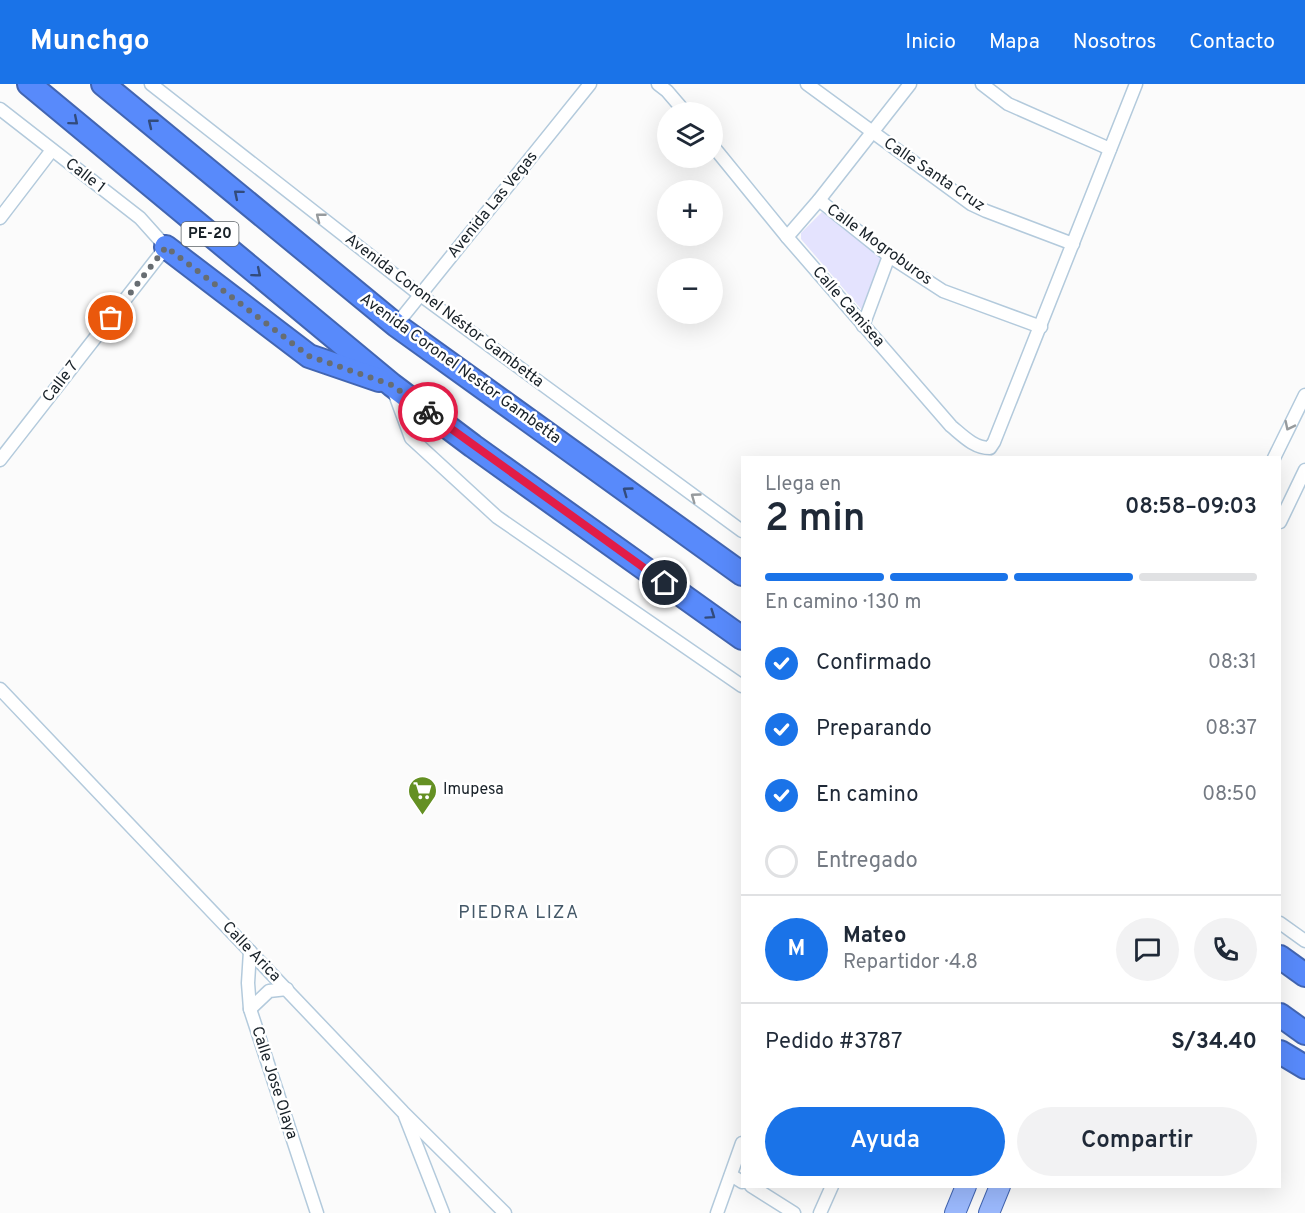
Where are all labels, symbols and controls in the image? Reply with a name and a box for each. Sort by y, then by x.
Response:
text: Munchgo [30,24,150,60]
text: Inicio [905,29,956,56]
text: Mapa [989,29,1040,56]
text: Nosotros [1073,29,1156,56]
text: Contacto [1189,29,1275,56]
map controls [657,102,723,324]
button: layers [657,102,723,168]
one-way arrow [68,114,79,125]
one-way arrow [147,120,158,131]
street label: Calle Santa Cruz [879,134,989,216]
street label: Avenida Las Vegas [444,147,542,263]
street label: Calle 1 [61,154,109,198]
button: + [657,180,723,246]
one-way arrow [234,191,245,202]
street label: Calle Mogroburos [822,200,936,290]
one-way arrow [316,213,327,224]
road number: PE-20 [182,222,238,246]
street label: Avenida Coronel Néstor Gambetta [341,230,547,392]
button: − [657,258,723,324]
street label: Calle Camisea [808,263,888,351]
one-way arrow [250,265,261,276]
street label: Avenida Coronel Nestor Gambetta [355,289,565,449]
pin [85,292,136,343]
icon: bag [94,301,127,334]
street label: Calle 7 [39,357,83,407]
courier [398,382,458,442]
icon: bike [412,396,445,429]
one-way arrow [1285,420,1297,431]
text: Llega en [765,472,841,498]
one-way arrow [622,487,633,498]
one-way arrow [691,493,702,504]
text: 08:58–09:03 [1125,494,1257,521]
text: 2 min [765,496,866,545]
pin [639,557,690,608]
icon: home [648,566,681,599]
text: En camino · 130 m [765,590,921,616]
one-way arrow [705,608,716,619]
icon: check [765,647,798,680]
text: Confirmado [816,650,932,677]
text: 08:31 [1208,650,1257,676]
icon: check [765,713,798,746]
text: Preparando [816,716,932,743]
text: 08:37 [1205,716,1257,742]
supermarket icon: Imupesa [406,774,438,816]
icon: check [765,779,798,812]
place label: Imupesa [443,780,504,800]
text: En camino [816,782,918,809]
text: 08:50 [1202,782,1257,808]
text: Entregado [816,848,918,875]
district label: PIEDRA LIZA [458,902,580,925]
street label: Calle Arica [217,918,285,986]
button: chat [1116,918,1179,981]
button: phone [1194,918,1257,981]
text: Mateo [843,923,906,950]
text: M [788,936,805,963]
text: Repartidor · 4.8 [843,950,978,976]
street label: Calle Jose Olaya [246,1024,302,1142]
text: Pedido #3787 [765,1029,903,1056]
text: S/34.40 [1171,1029,1257,1056]
button: Ayuda [765,1107,1005,1176]
button: Compartir [1017,1107,1257,1176]

